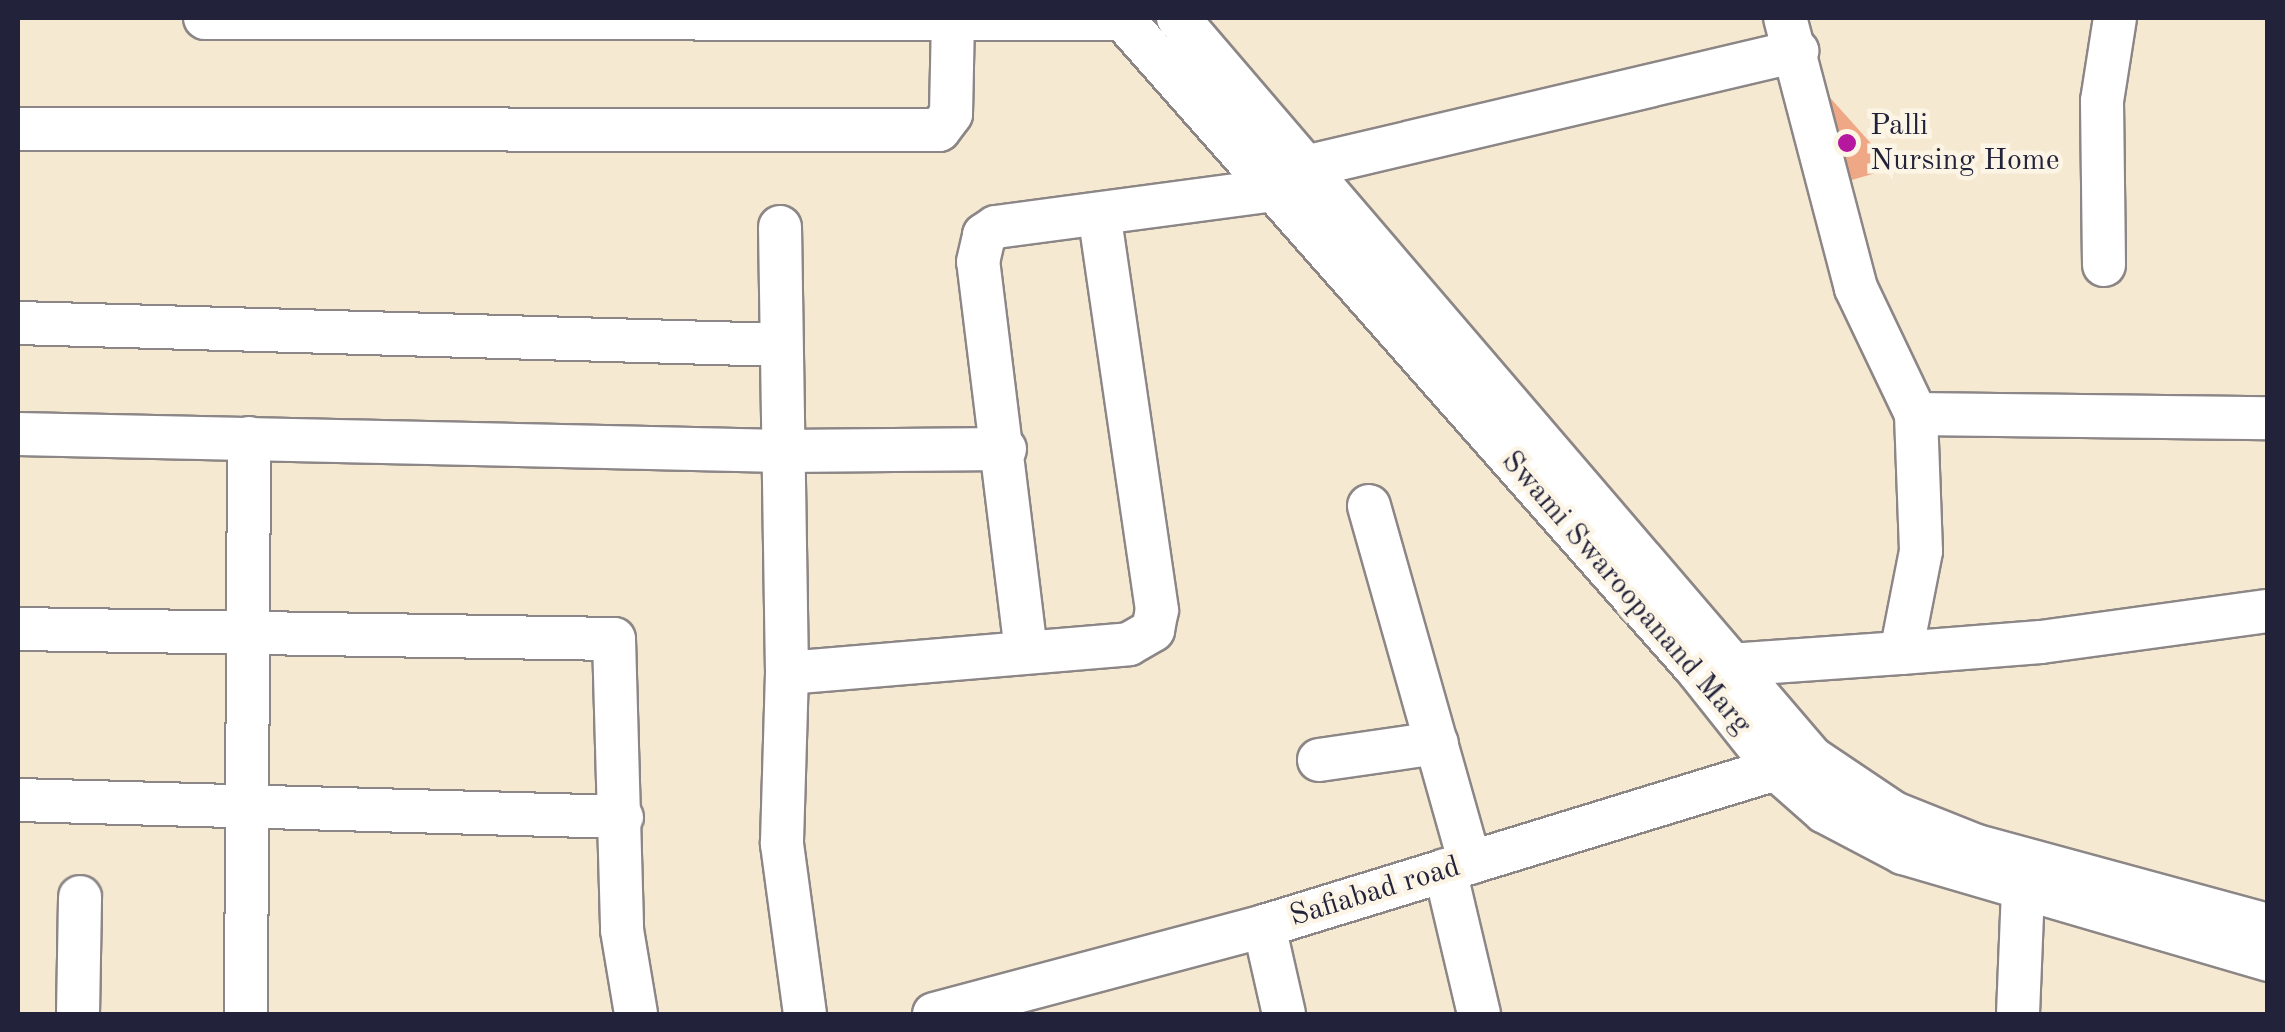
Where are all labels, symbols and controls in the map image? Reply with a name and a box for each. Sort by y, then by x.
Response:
place label: Palli Nursing Home [1870,108,2059,178]
marker: Palli Nursing Home [1834,130,1860,156]
street label: Swami Swaroopanand Marg [1493,444,1759,742]
street label: Safiabad road [1286,849,1464,935]

